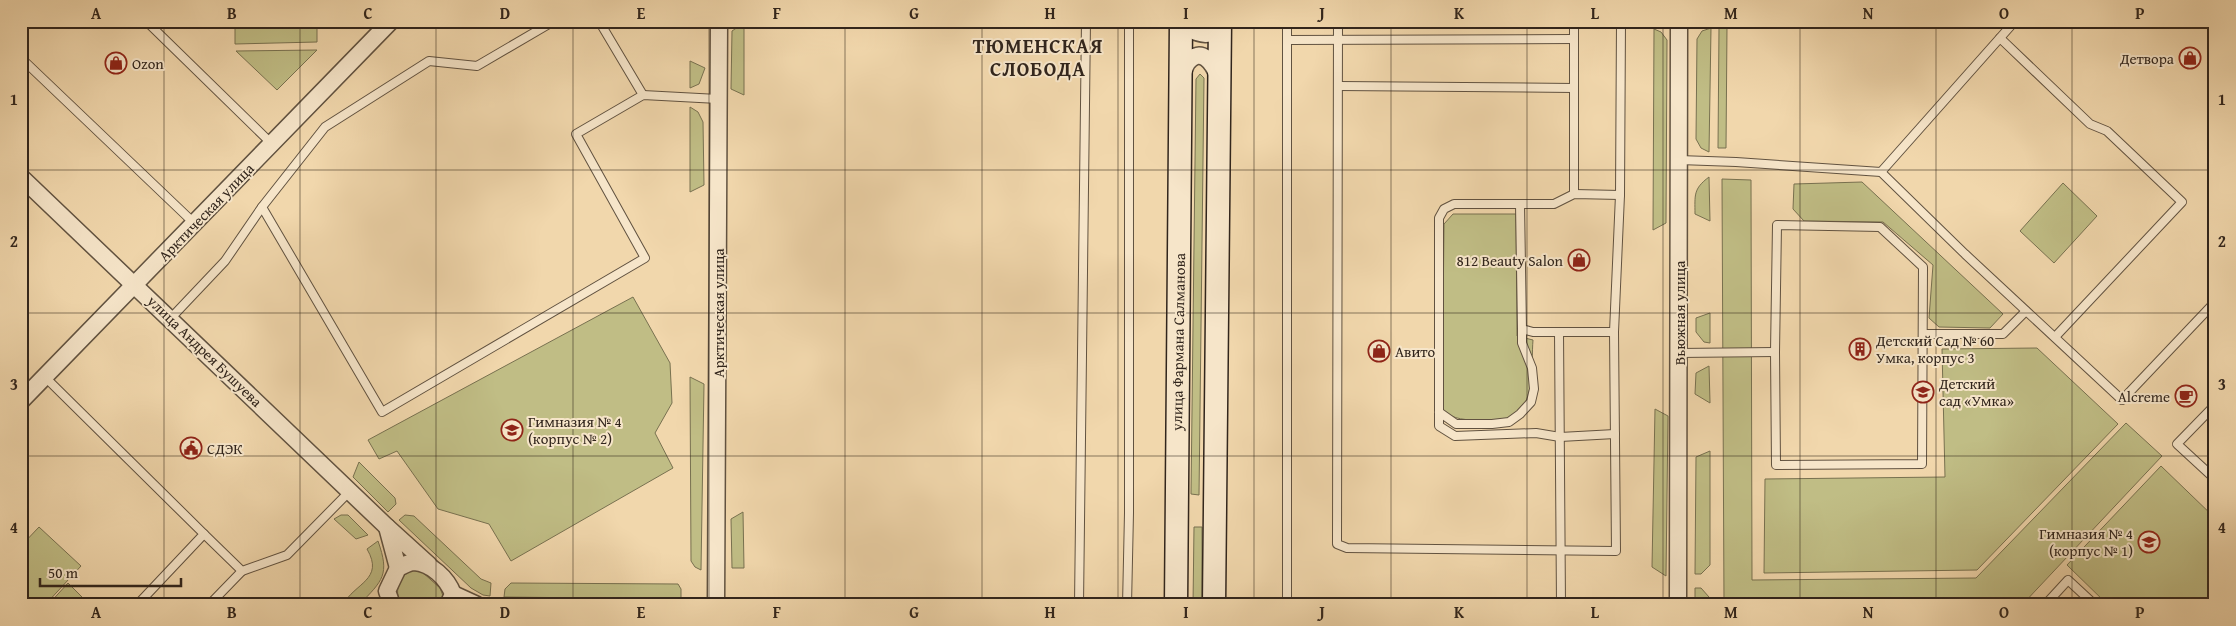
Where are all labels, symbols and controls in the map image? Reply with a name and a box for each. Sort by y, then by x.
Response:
text: A [91,1,102,25]
text: B [227,1,237,25]
text: C [363,1,373,25]
text: D [500,1,510,25]
text: E [637,1,646,25]
text: F [773,1,781,25]
text: G [909,1,919,25]
text: H [1044,1,1056,25]
text: I [1183,1,1189,25]
text: J [1316,1,1325,25]
text: K [1454,1,1465,25]
text: L [1591,1,1600,25]
text: M [1724,1,1738,25]
text: N [1863,1,1874,25]
text: O [1999,1,2009,25]
text: P [2135,1,2145,25]
district label: ТЮМЕНСКАЯ СЛОБОДА [973,31,1103,83]
shop icon: Детвора [2178,46,2202,70]
place label: Детвора [2119,48,2175,69]
shop icon: Ozon [104,51,128,75]
place label: Ozon [132,53,164,74]
text: 1 [10,87,18,111]
text: 1 [2218,87,2226,111]
street label: Арктическая улица [154,158,259,266]
text: 2 [10,229,18,253]
text: 2 [2218,229,2226,253]
street label: Арктическая улица [708,247,729,378]
shop icon: 812 Beauty Salon [1567,248,1591,272]
place label: 812 Beauty Salon [1457,250,1564,271]
street label: улица Фармана Салманова [1166,252,1190,432]
street label: Вьюжная улица [1669,260,1690,365]
street label: улица Андрея Бушуева [142,290,268,412]
place label: Детский Сад № 60 Умка, корпус 3 [1875,330,1994,368]
building icon: Детский Сад № 60 Умка, корпус 3 [1848,337,1872,361]
shop icon: Авито [1367,339,1391,363]
place label: Авито [1395,341,1436,362]
text: 3 [10,372,18,396]
text: 3 [2218,372,2226,396]
place label: Детский сад «Умка» [1938,373,2014,411]
school or university icon: Детский сад «Умка» [1911,380,1935,404]
cafe icon: Alcreme [2174,384,2198,408]
place label: Alcreme [2118,386,2170,407]
place label: Гимназия № 4 (корпус № 2) [528,411,622,449]
school or university icon: Гимназия № 4 (корпус № 2) [500,418,524,442]
public building icon: СДЭК [179,436,203,460]
place label: СДЭК [207,438,243,459]
text: 4 [10,515,18,539]
text: 4 [2218,515,2226,539]
place label: Гимназия № 4 (корпус № 1) [2039,523,2133,561]
school or university icon: Гимназия № 4 (корпус № 1) [2137,530,2161,554]
scale bar [40,556,181,588]
text: 50 m [48,562,79,583]
text: A [91,600,102,624]
text: B [227,600,237,624]
text: C [363,600,373,624]
text: D [500,600,510,624]
text: E [637,600,646,624]
text: F [773,600,781,624]
text: G [909,600,919,624]
text: H [1044,600,1056,624]
text: I [1183,600,1189,624]
text: J [1316,600,1325,624]
text: K [1454,600,1465,624]
text: L [1591,600,1600,624]
text: M [1724,600,1738,624]
text: N [1863,600,1874,624]
text: O [1999,600,2009,624]
text: P [2135,600,2145,624]

